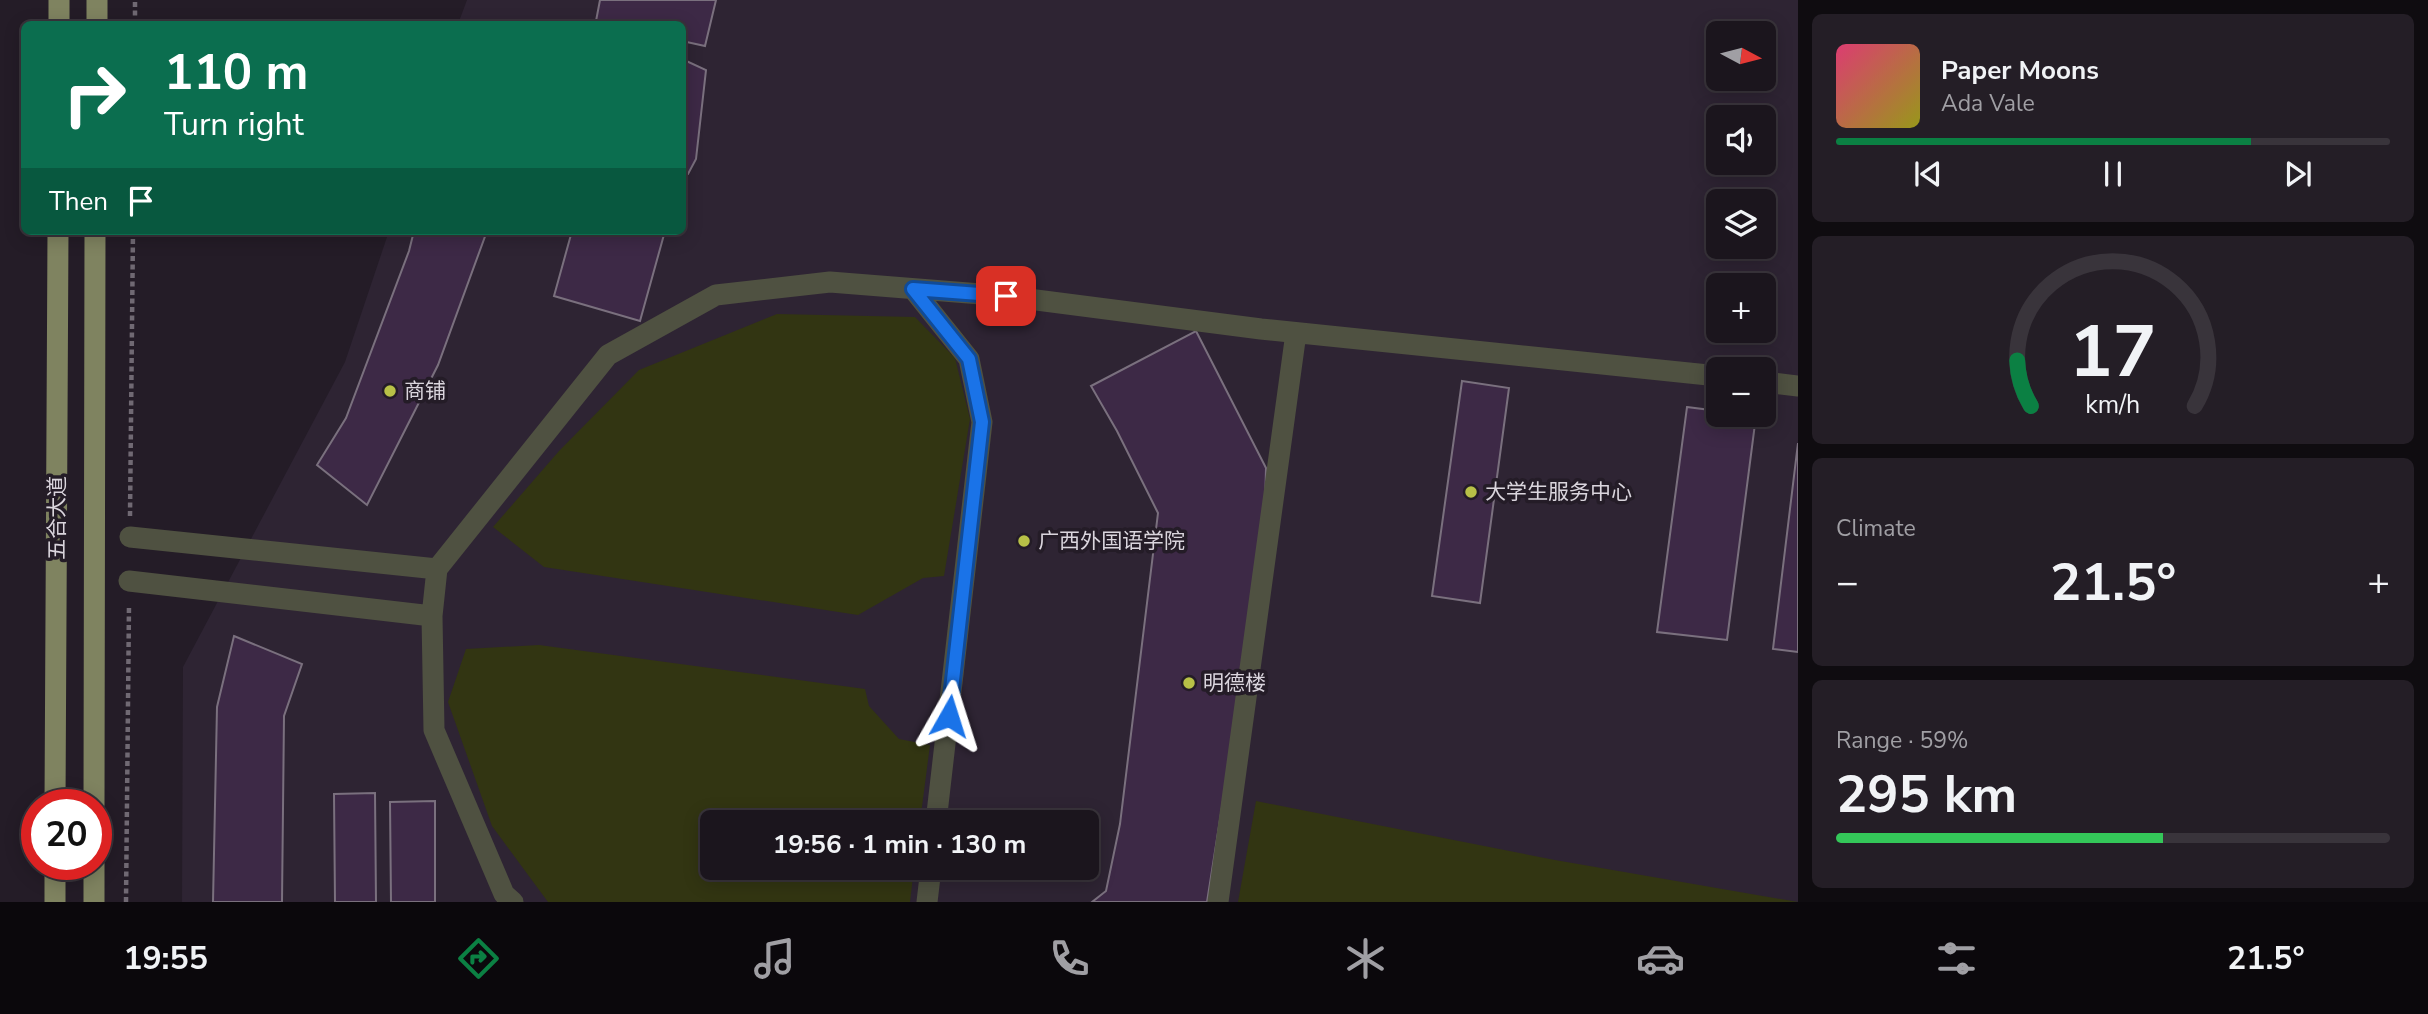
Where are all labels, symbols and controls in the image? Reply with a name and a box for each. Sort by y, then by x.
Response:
north arrow [1706,21,1776,91]
map controls [1706,21,1776,427]
text: 110 m [164,39,308,106]
icon: right [49,49,140,140]
text: Paper Moons [1941,53,2099,88]
text: Ada Vale [1941,88,2035,119]
text: Turn right [164,103,304,146]
button: sound [1706,105,1776,175]
icon: previous [1909,155,1947,193]
icon: pause [2094,155,2132,193]
icon: next [2279,155,2317,193]
icon: arrive [122,182,160,220]
text: Then [49,184,108,219]
button: layers [1706,189,1776,259]
pin [976,266,1036,326]
button: + [1706,273,1776,343]
icon: arrive [987,277,1025,315]
text: 17 [2069,302,2157,402]
button: − [1706,357,1776,427]
place label: 商铺 [404,377,446,405]
marker: 商铺 [382,383,398,399]
text: km/h [2085,388,2141,422]
street label: 五合大道 [43,476,71,560]
place label: 大学生服务中心 [1485,478,1632,506]
marker: 大学生服务中心 [1463,484,1479,500]
text: Climate [1836,513,1916,544]
place label: 广西外国语学院 [1038,527,1185,555]
marker: 广西外国语学院 [1016,533,1032,549]
text: 21.5° [2050,547,2176,618]
text: − [1836,557,1859,608]
text: + [2367,557,2390,608]
place label: 明德楼 [1203,669,1266,697]
marker: 明德楼 [1181,675,1197,691]
position arrow [912,679,986,753]
text: Range · 59% [1836,725,1968,756]
text: 295 km [1836,759,2017,830]
speed limit sign: 20 [21,789,112,880]
text: 19:56 · 1 min · 130 m [773,827,1026,862]
icon: directions [454,934,503,983]
icon: music [750,934,799,983]
icon: phone [1045,934,1094,983]
icon: climate [1341,934,1390,983]
icon: car [1636,934,1685,983]
icon: filters [1932,934,1981,983]
text: 19:55 [123,937,208,980]
text: 21.5° [2227,937,2305,980]

